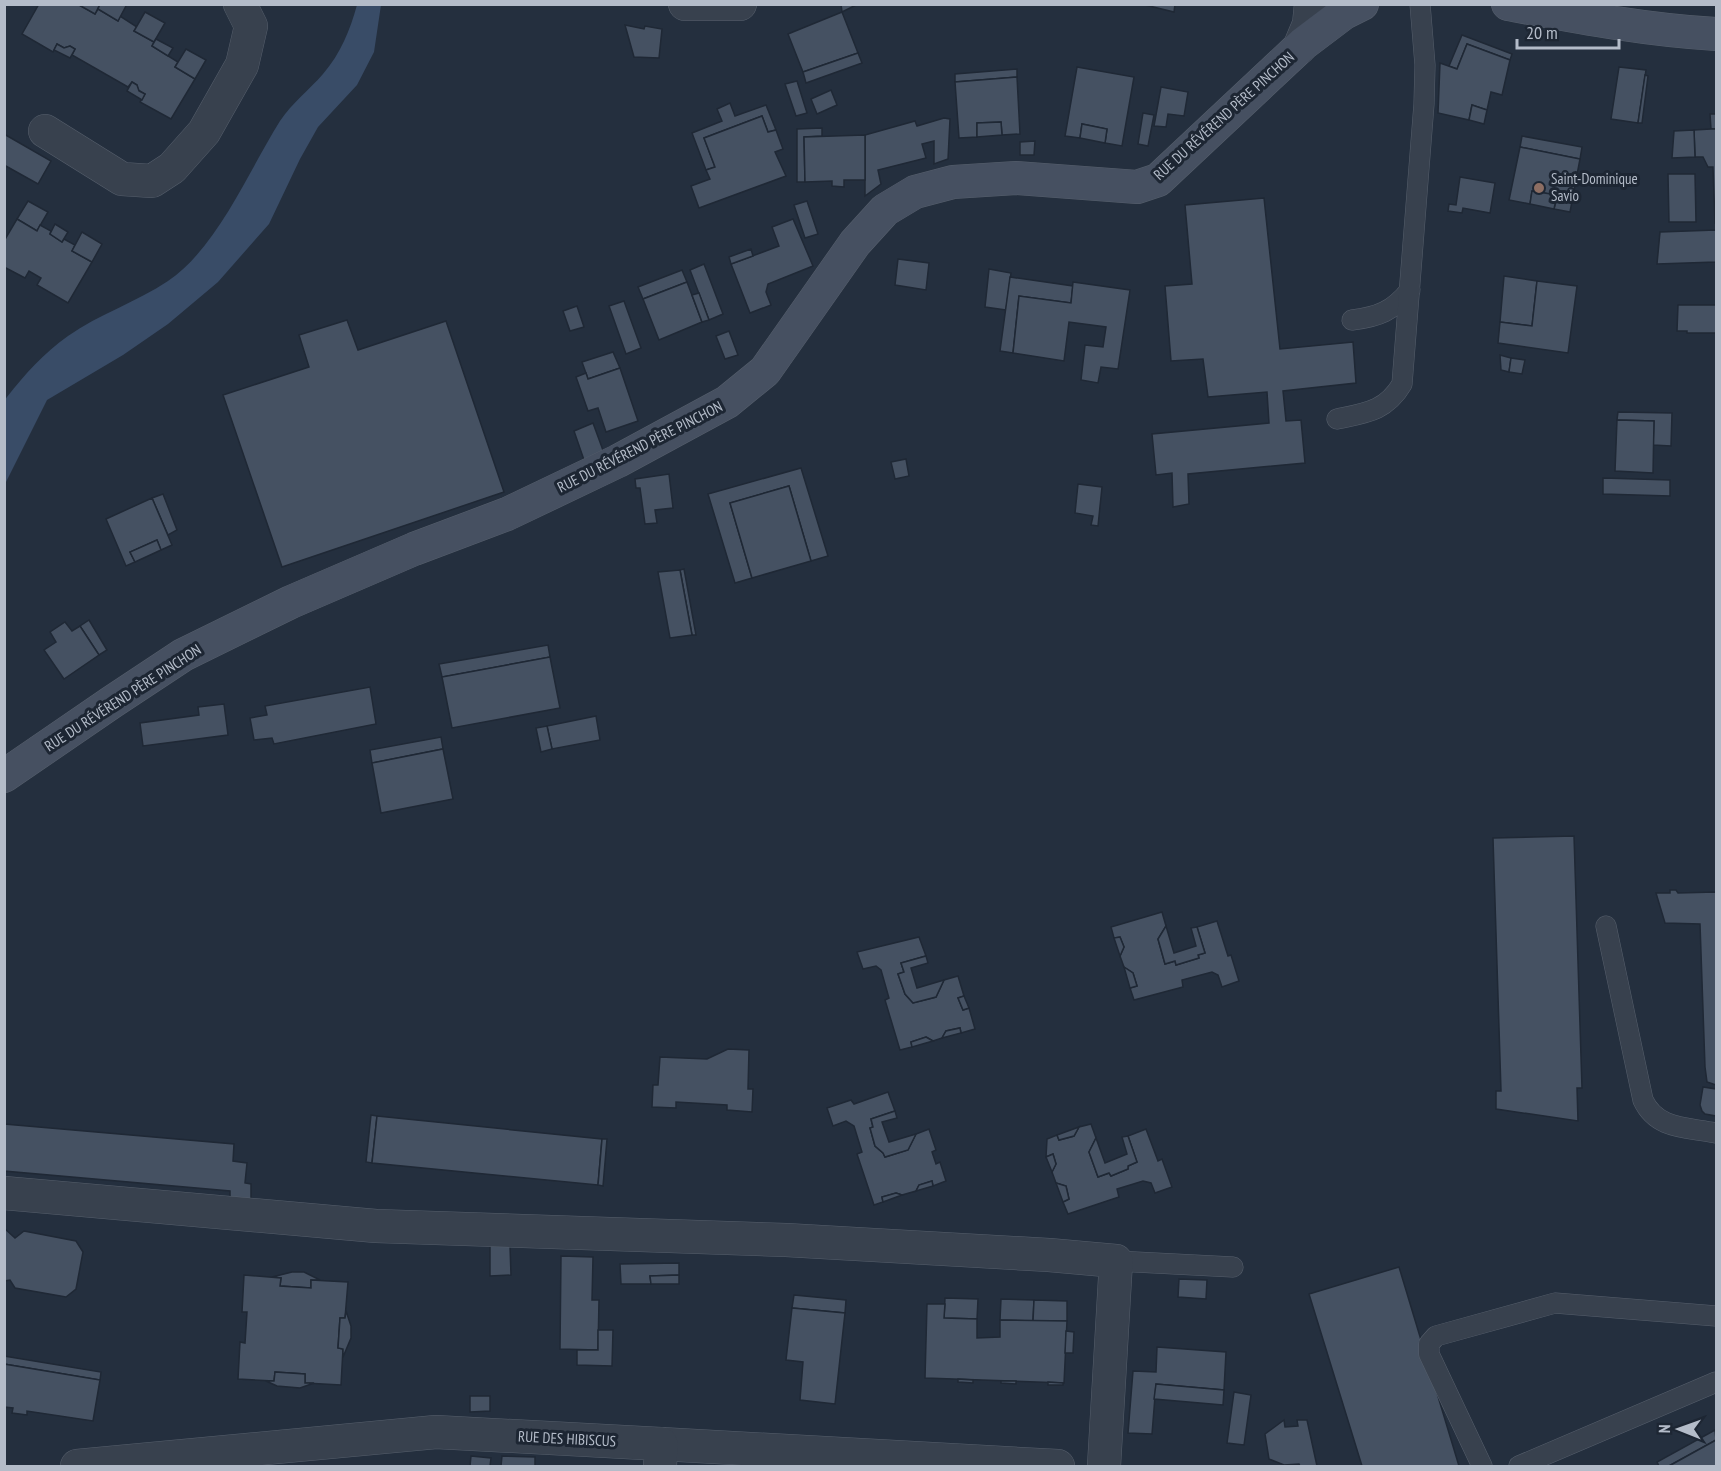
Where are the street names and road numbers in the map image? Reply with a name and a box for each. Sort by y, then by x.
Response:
street label: RUE DU RÉVÉREND PÈRE PINCHON [1149,47,1298,184]
street label: RUE DU RÉVÉREND PÈRE PINCHON [554,397,726,497]
street label: RUE DU RÉVÉREND PÈRE PINCHON [41,640,205,755]
street label: RUE DES HIBISCUS [518,1426,617,1451]

